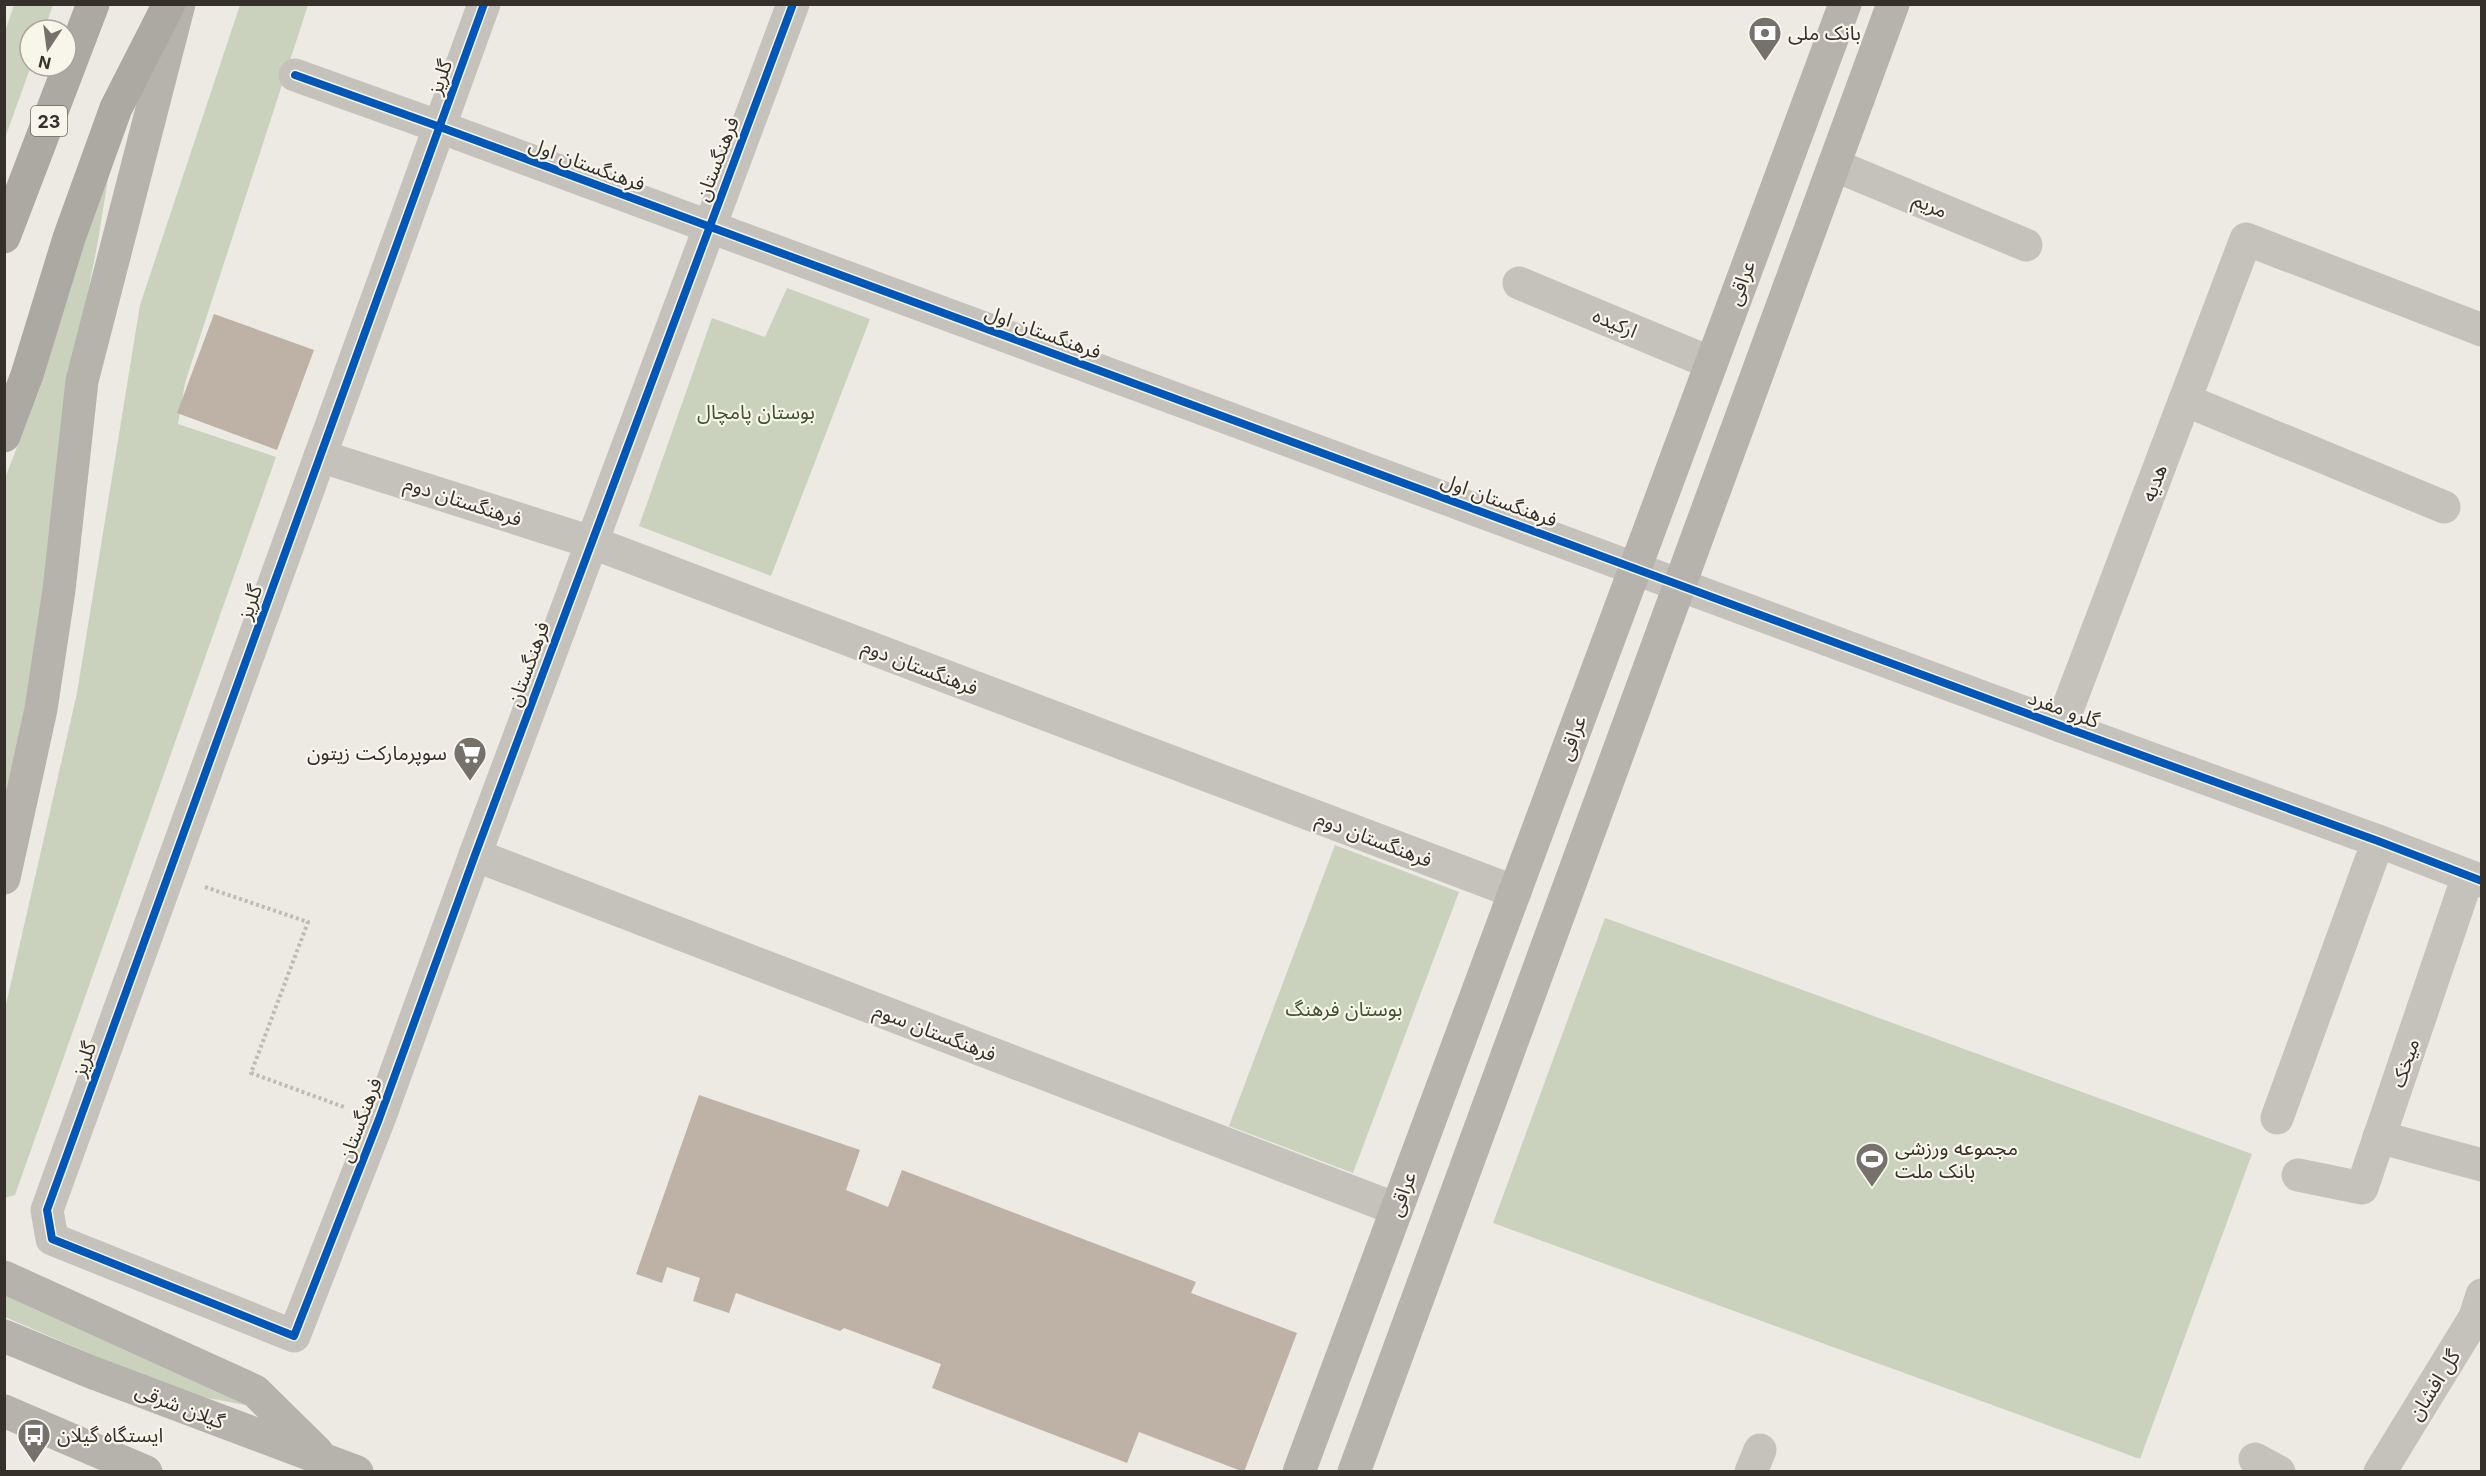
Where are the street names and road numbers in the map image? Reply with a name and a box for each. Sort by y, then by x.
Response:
street label: گلریز [422,56,458,99]
road number: 23 [31,106,67,136]
street label: فرهنگستان [690,113,744,205]
street label: فرهنگستان اول [526,132,648,196]
street label: مریم [1908,187,1951,226]
street label: عراقی [1722,257,1760,309]
street label: فرهنگستان اول [982,300,1104,364]
street label: ارکیده [1589,303,1641,343]
street label: هدیه [2136,461,2172,505]
street label: فرهنگستان اول [1438,468,1560,532]
street label: فرهنگستان دوم [400,471,525,534]
street label: گلریز [232,581,268,624]
street label: فرهنگستان [502,618,554,710]
street label: فرهنگستان دوم [858,634,981,703]
street label: گلرو مفرد [2025,685,2104,733]
street label: عراقی [1553,712,1591,764]
street label: فرهنگستان دوم [1312,806,1435,875]
street label: فرهنگستان سوم [869,998,1000,1069]
street label: میخک [2385,1035,2425,1091]
street label: گلریز [66,1038,102,1081]
street label: فرهنگستان [333,1074,387,1166]
street label: عراقی [1383,1168,1421,1220]
street label: گل افشان [2403,1345,2465,1425]
street label: گیلان شرقی [132,1378,229,1434]

